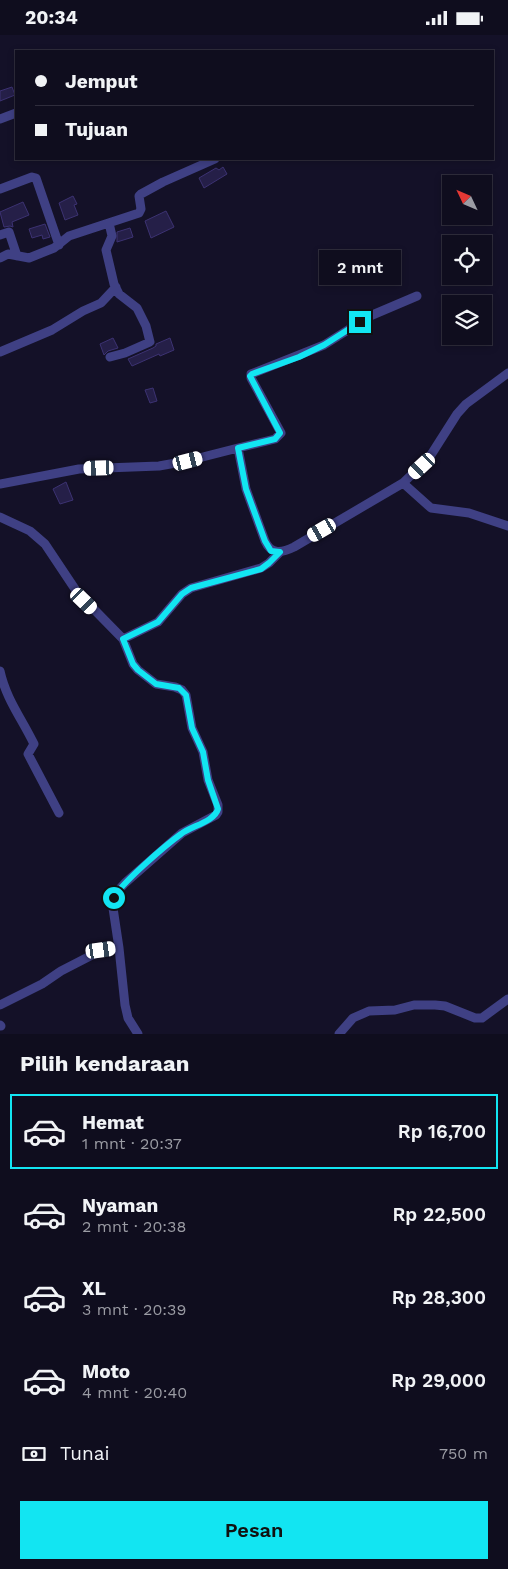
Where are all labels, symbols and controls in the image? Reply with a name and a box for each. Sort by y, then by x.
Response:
text: 20:34 [25,6,78,29]
text: Jemput [65,70,138,93]
text: Tujuan [65,118,128,141]
north arrow [442,175,492,225]
map controls [442,175,492,345]
button: locate [442,235,492,285]
callout: 2 mnt [319,249,401,285]
text: 2 mnt [337,258,383,277]
button: layers [442,295,492,345]
route end [349,311,371,333]
car [171,450,204,472]
car [405,450,438,482]
car [83,460,114,476]
car [305,516,338,544]
car [67,585,100,617]
route start [103,887,125,909]
car [85,940,116,960]
text: Pilih kendaraan [20,1051,189,1076]
icon: car [22,1109,67,1154]
text: Hemat [82,1111,144,1134]
text: Rp 16,700 [398,1120,486,1143]
text: 1 mnt · 20:37 [82,1134,182,1153]
icon: car [22,1192,67,1237]
text: Nyaman [82,1194,158,1217]
text: Rp 22,500 [392,1203,486,1226]
text: 2 mnt · 20:38 [82,1217,186,1236]
icon: car [22,1275,67,1320]
text: XL [82,1277,106,1300]
text: Rp 28,300 [392,1286,486,1309]
text: 3 mnt · 20:39 [82,1300,186,1319]
icon: car [22,1358,67,1403]
text: Moto [82,1360,130,1383]
text: Rp 29,000 [391,1369,486,1392]
text: 4 mnt · 20:40 [82,1383,187,1402]
icon: cash [20,1440,48,1468]
text: Tunai [60,1442,110,1465]
text: 750 m [439,1444,488,1463]
button: Pesan [20,1501,488,1559]

